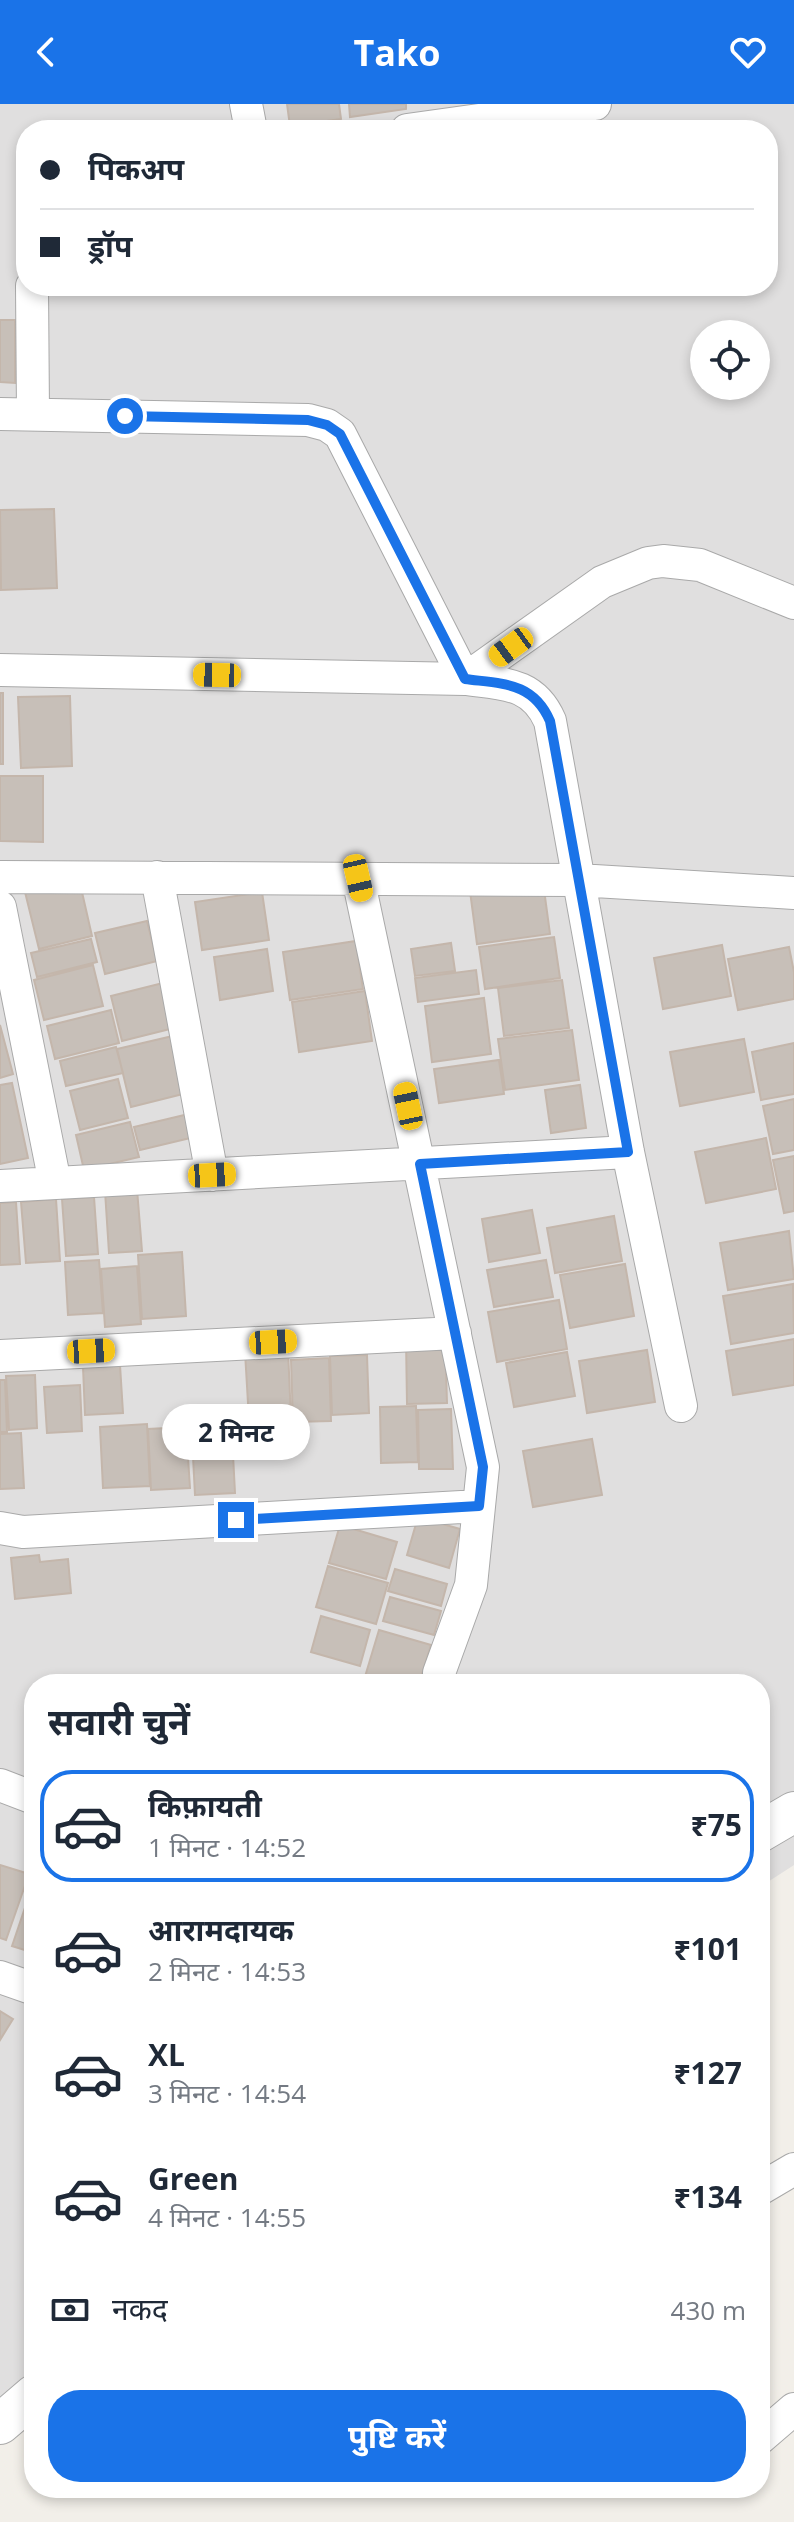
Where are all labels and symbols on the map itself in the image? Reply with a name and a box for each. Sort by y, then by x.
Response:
route start [107,398,143,434]
car [485,623,537,671]
car [193,663,241,687]
car [341,852,375,904]
car [391,1080,425,1132]
car [187,1162,237,1188]
car [248,1329,298,1355]
car [66,1338,116,1364]
callout: 2 मिनट [162,1404,310,1460]
route end [218,1502,254,1538]

